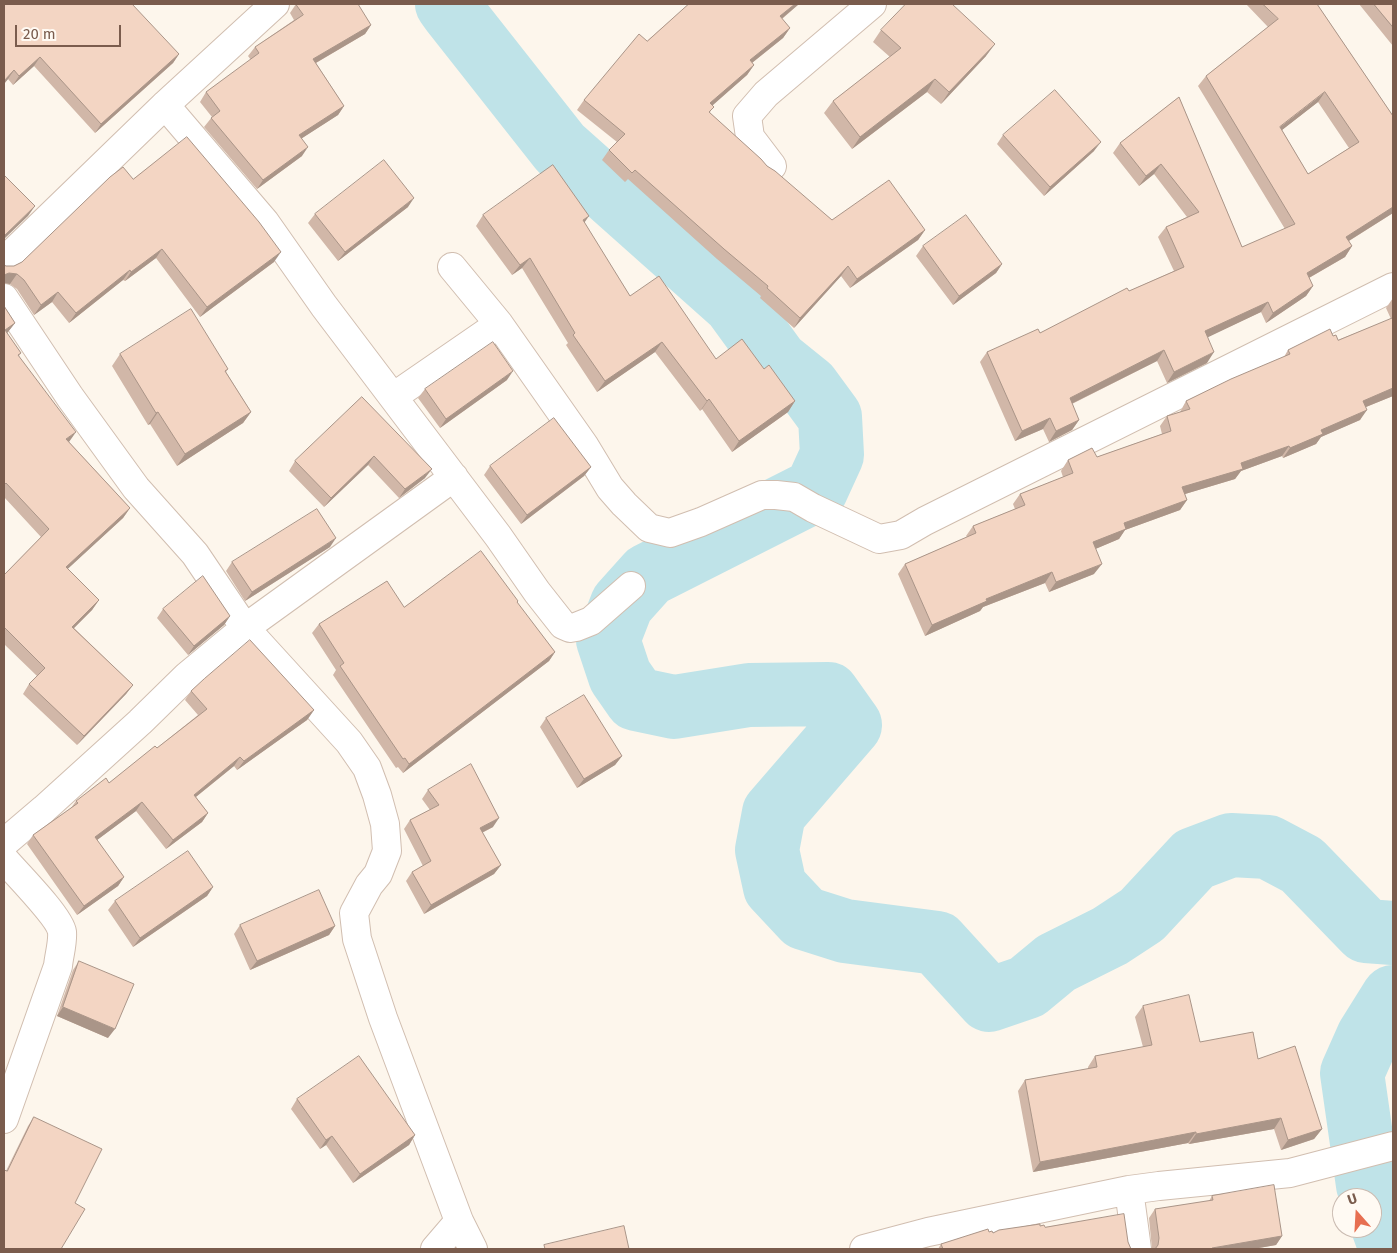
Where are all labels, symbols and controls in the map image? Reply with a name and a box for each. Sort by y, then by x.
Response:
scale bar [18,15,124,47]
text: 20 m [23,25,56,43]
north arrow [1332,1188,1382,1238]
text: U [1345,1190,1359,1209]

